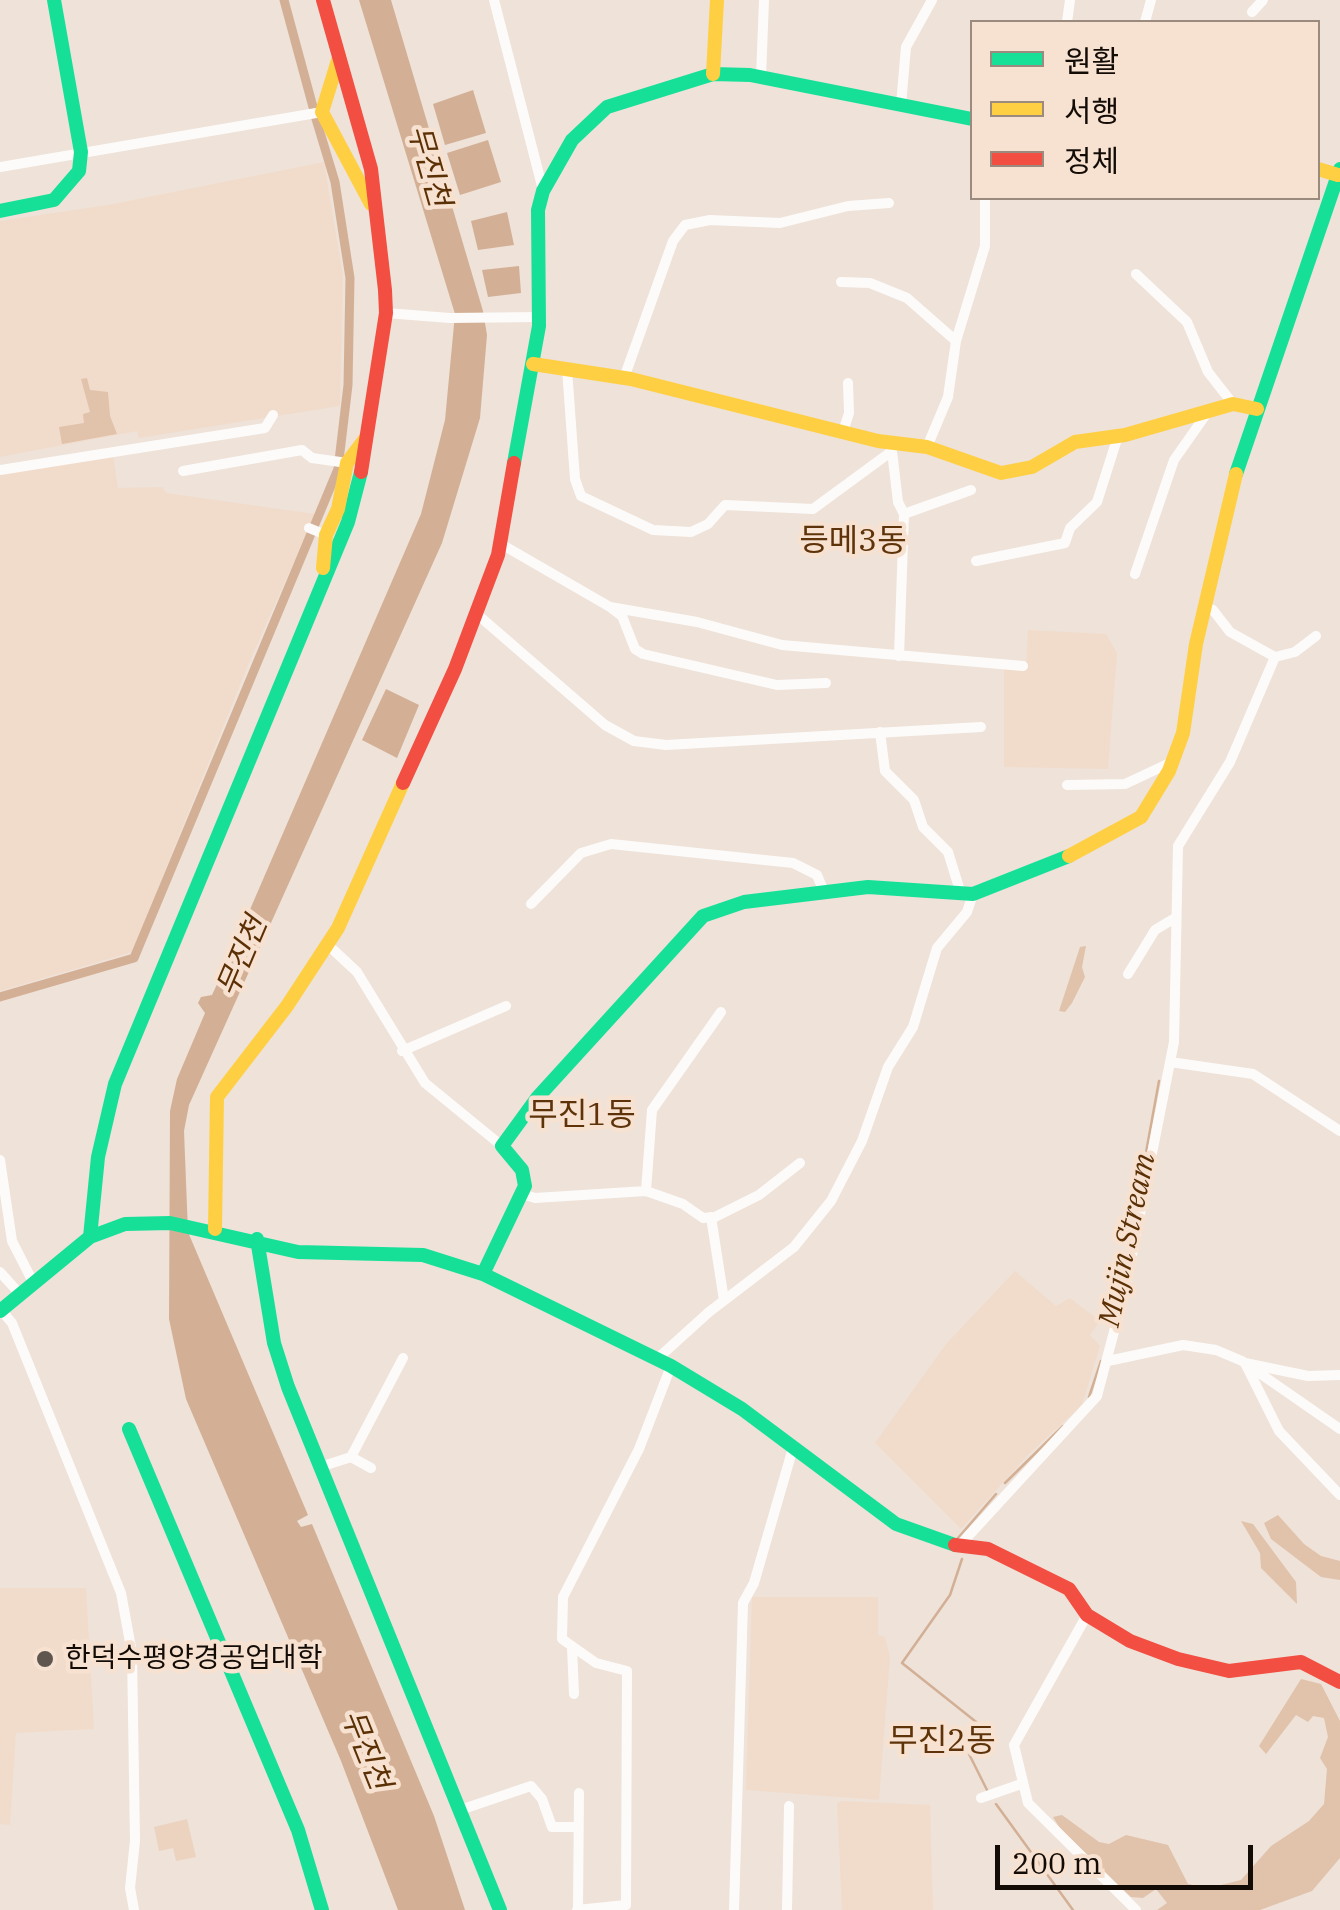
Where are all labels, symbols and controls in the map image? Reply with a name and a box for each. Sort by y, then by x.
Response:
legend [970,20,1320,200]
text: 원활 [1064,41,1119,80]
text: 서행 [1064,91,1119,130]
water label: 무진천 [399,121,457,211]
text: 정체 [1064,141,1119,180]
district label: 등메3동 [799,523,907,561]
water label: 무진천 [210,912,276,1002]
district label: 무진1동 [528,1097,636,1135]
water label: Mujin Stream [1092,1150,1164,1330]
place label: 한덕수평양경공업대학 [65,1642,323,1676]
marker: 한덕수평양경공업대학 [34,1648,56,1670]
water label: 무진천 [333,1705,397,1795]
district label: 무진2동 [888,1723,996,1761]
scale bar [1000,1825,1258,1887]
text: 200 m [1012,1843,1102,1882]

